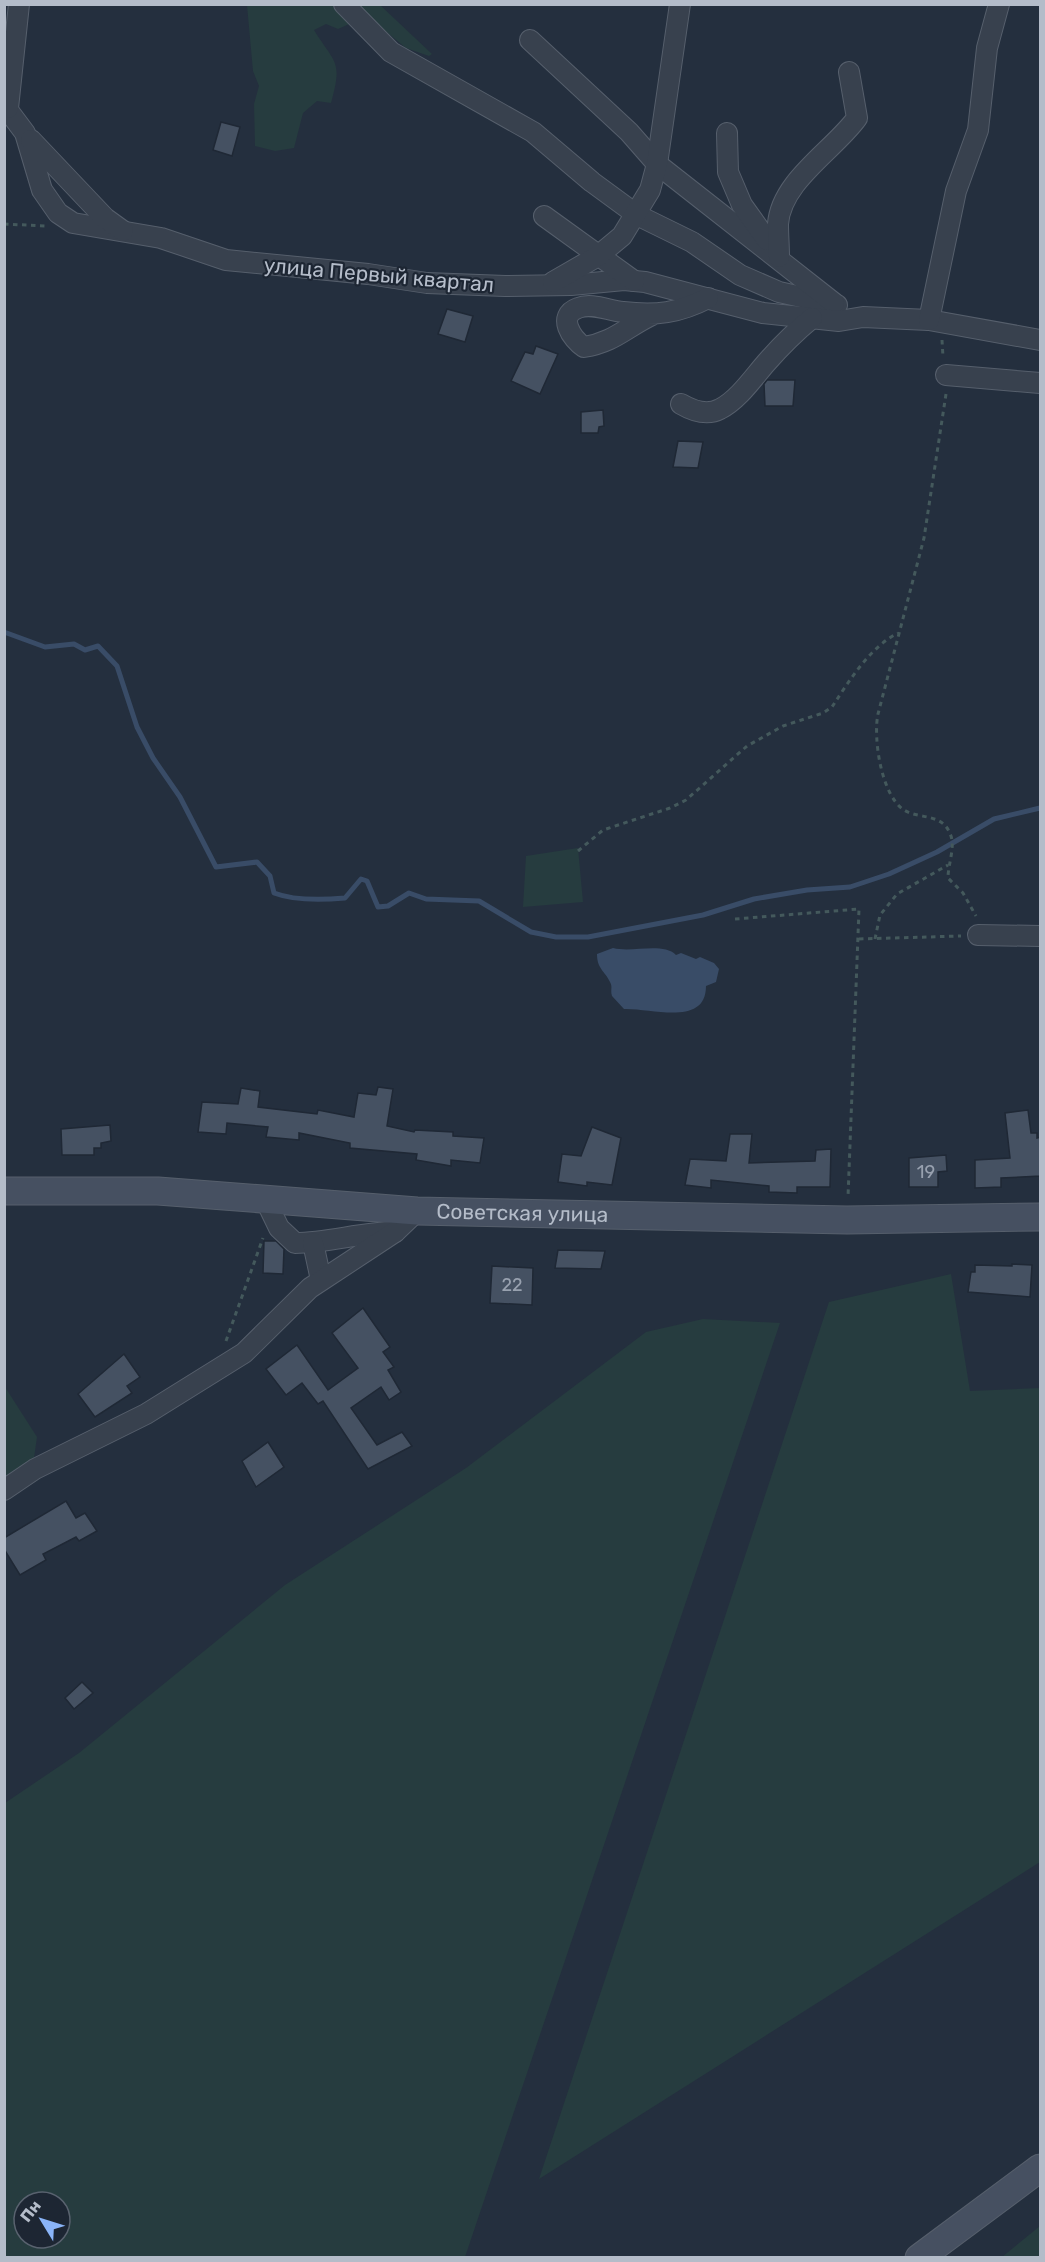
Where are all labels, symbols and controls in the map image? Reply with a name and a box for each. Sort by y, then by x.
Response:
street label: улица Первый квартал [263,252,495,297]
house number: 19 [917,1161,935,1183]
street label: Советская улица [436,1198,608,1227]
house number: 22 [501,1274,523,1296]
north arrow [12,2190,72,2250]
text: Пн [16,2197,45,2226]

